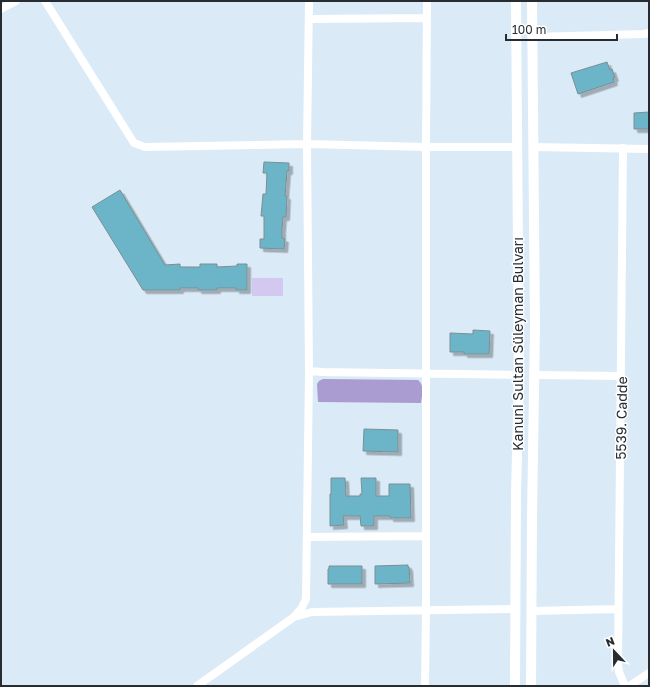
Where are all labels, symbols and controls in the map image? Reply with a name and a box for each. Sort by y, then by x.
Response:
scale bar [506,16,617,42]
text: 100 m [512,22,546,37]
street label: Kanuni Sultan Süleyman Bulvarı [509,237,526,451]
street label: 5539. Cadde [612,376,630,460]
north arrow [594,631,634,671]
text: N [604,634,616,649]

